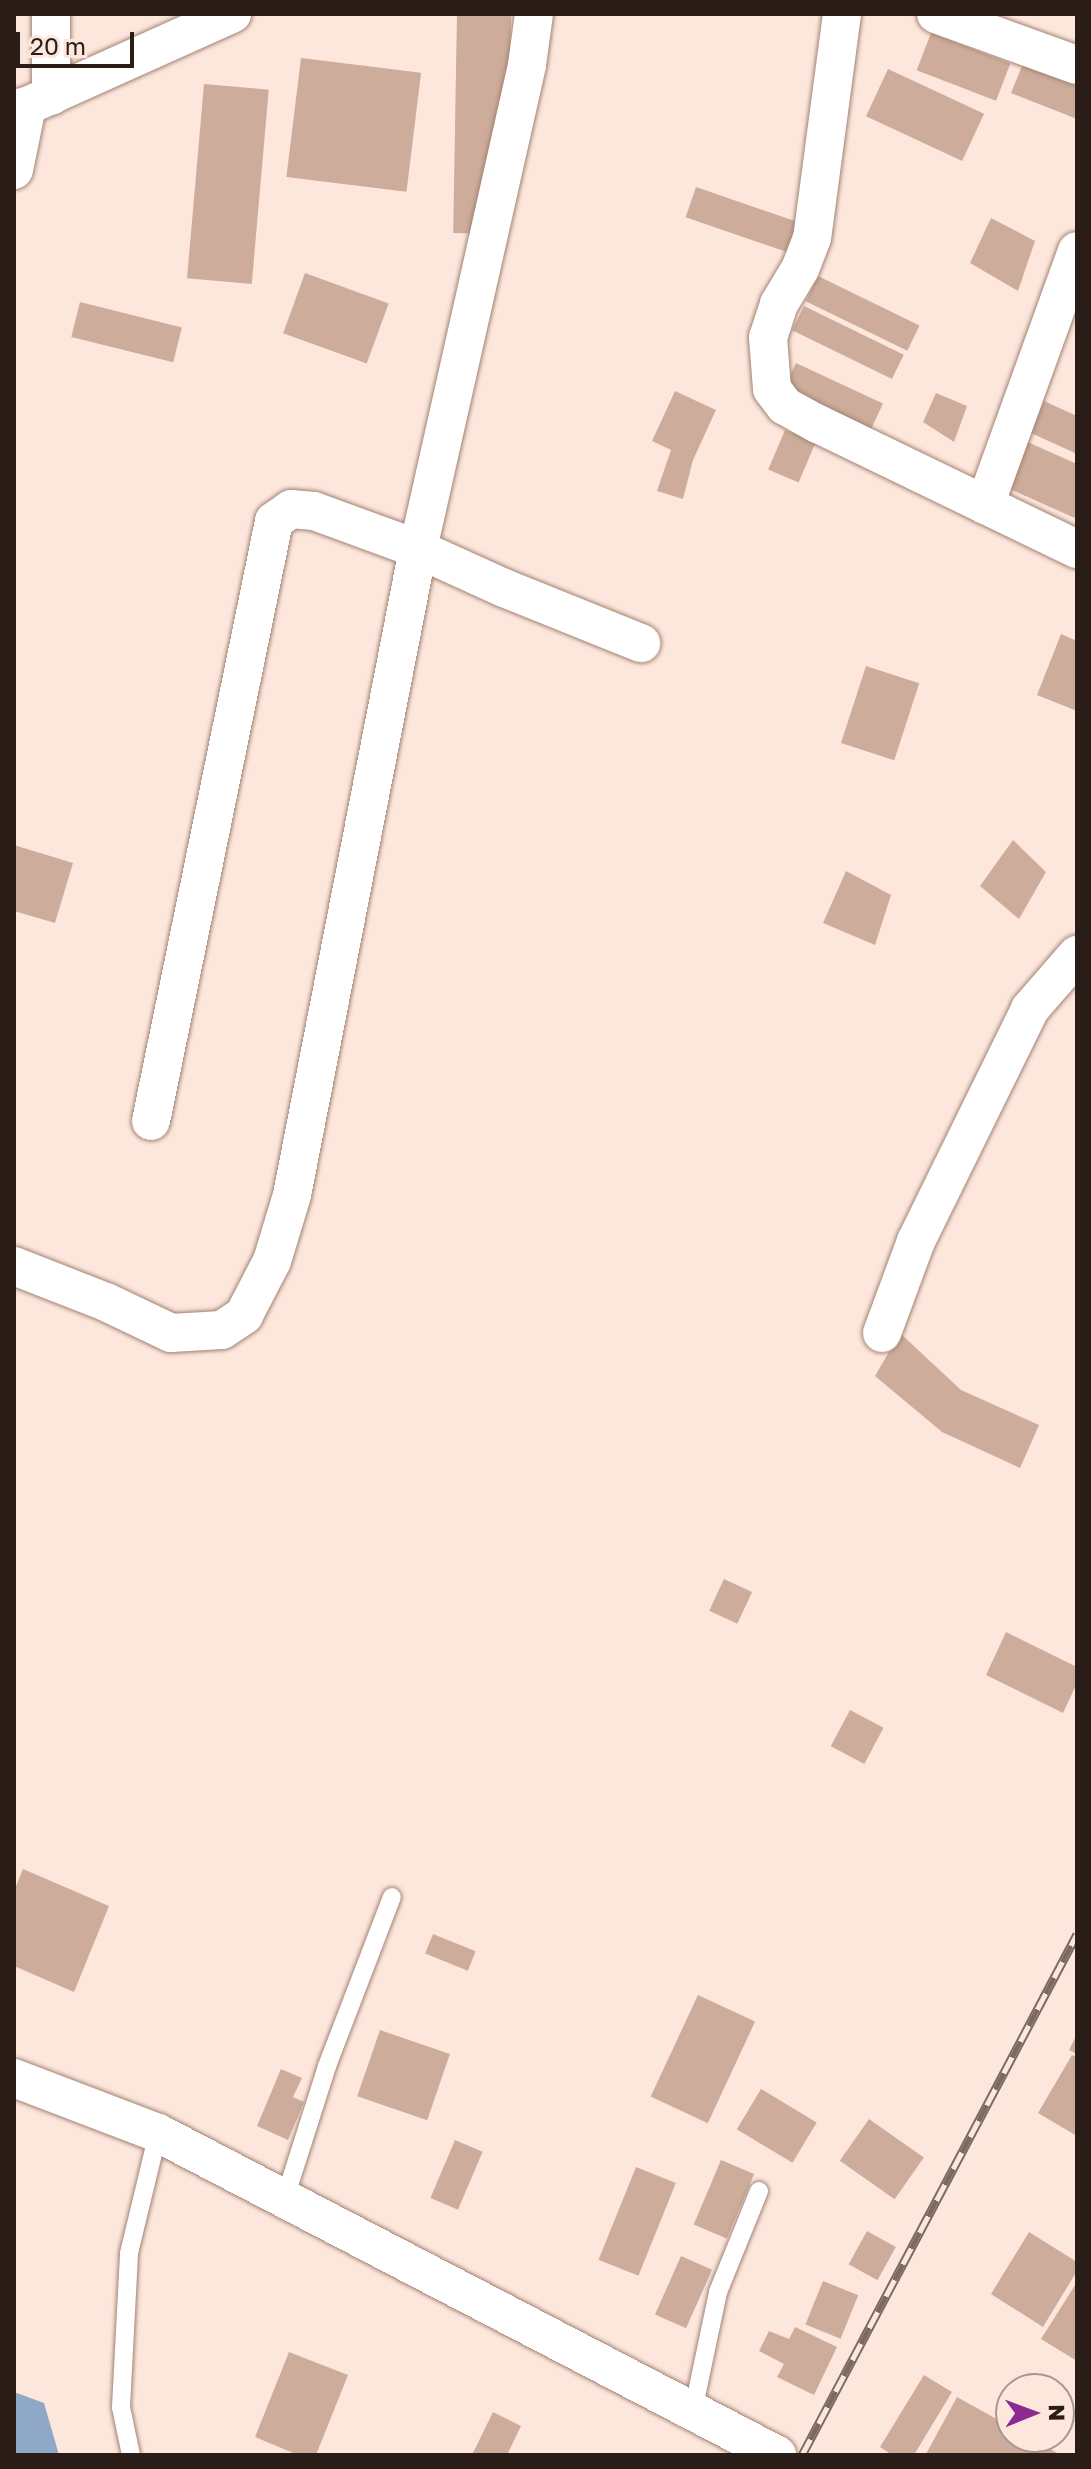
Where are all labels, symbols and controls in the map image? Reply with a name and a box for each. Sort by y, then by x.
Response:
scale bar [20,16,138,66]
text: 20 m [30,31,86,60]
north arrow [995,2373,1075,2453]
text: N [1044,2404,1071,2421]

